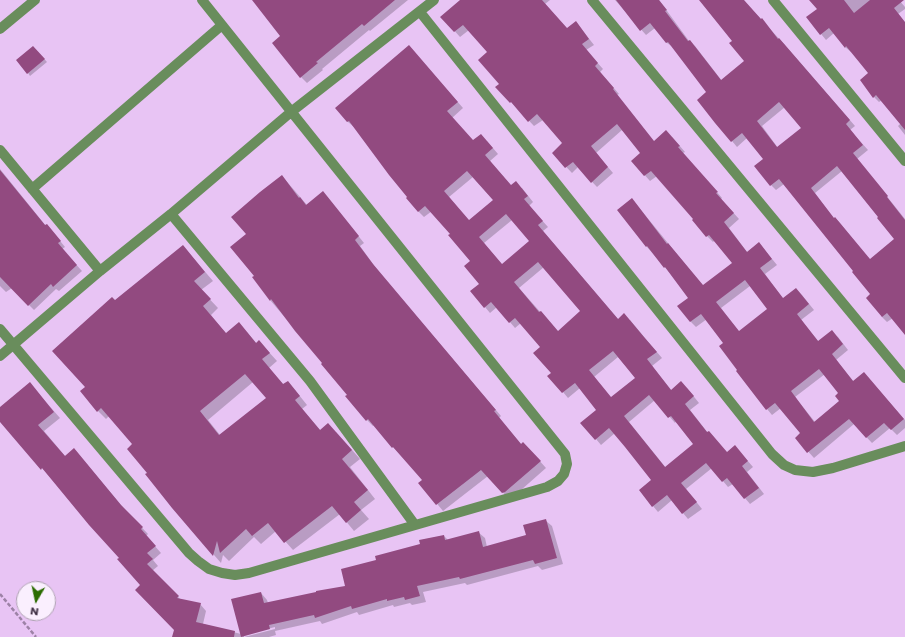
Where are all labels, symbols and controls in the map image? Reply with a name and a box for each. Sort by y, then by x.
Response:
north arrow [16,581,56,621]
text: N [29,603,40,620]

